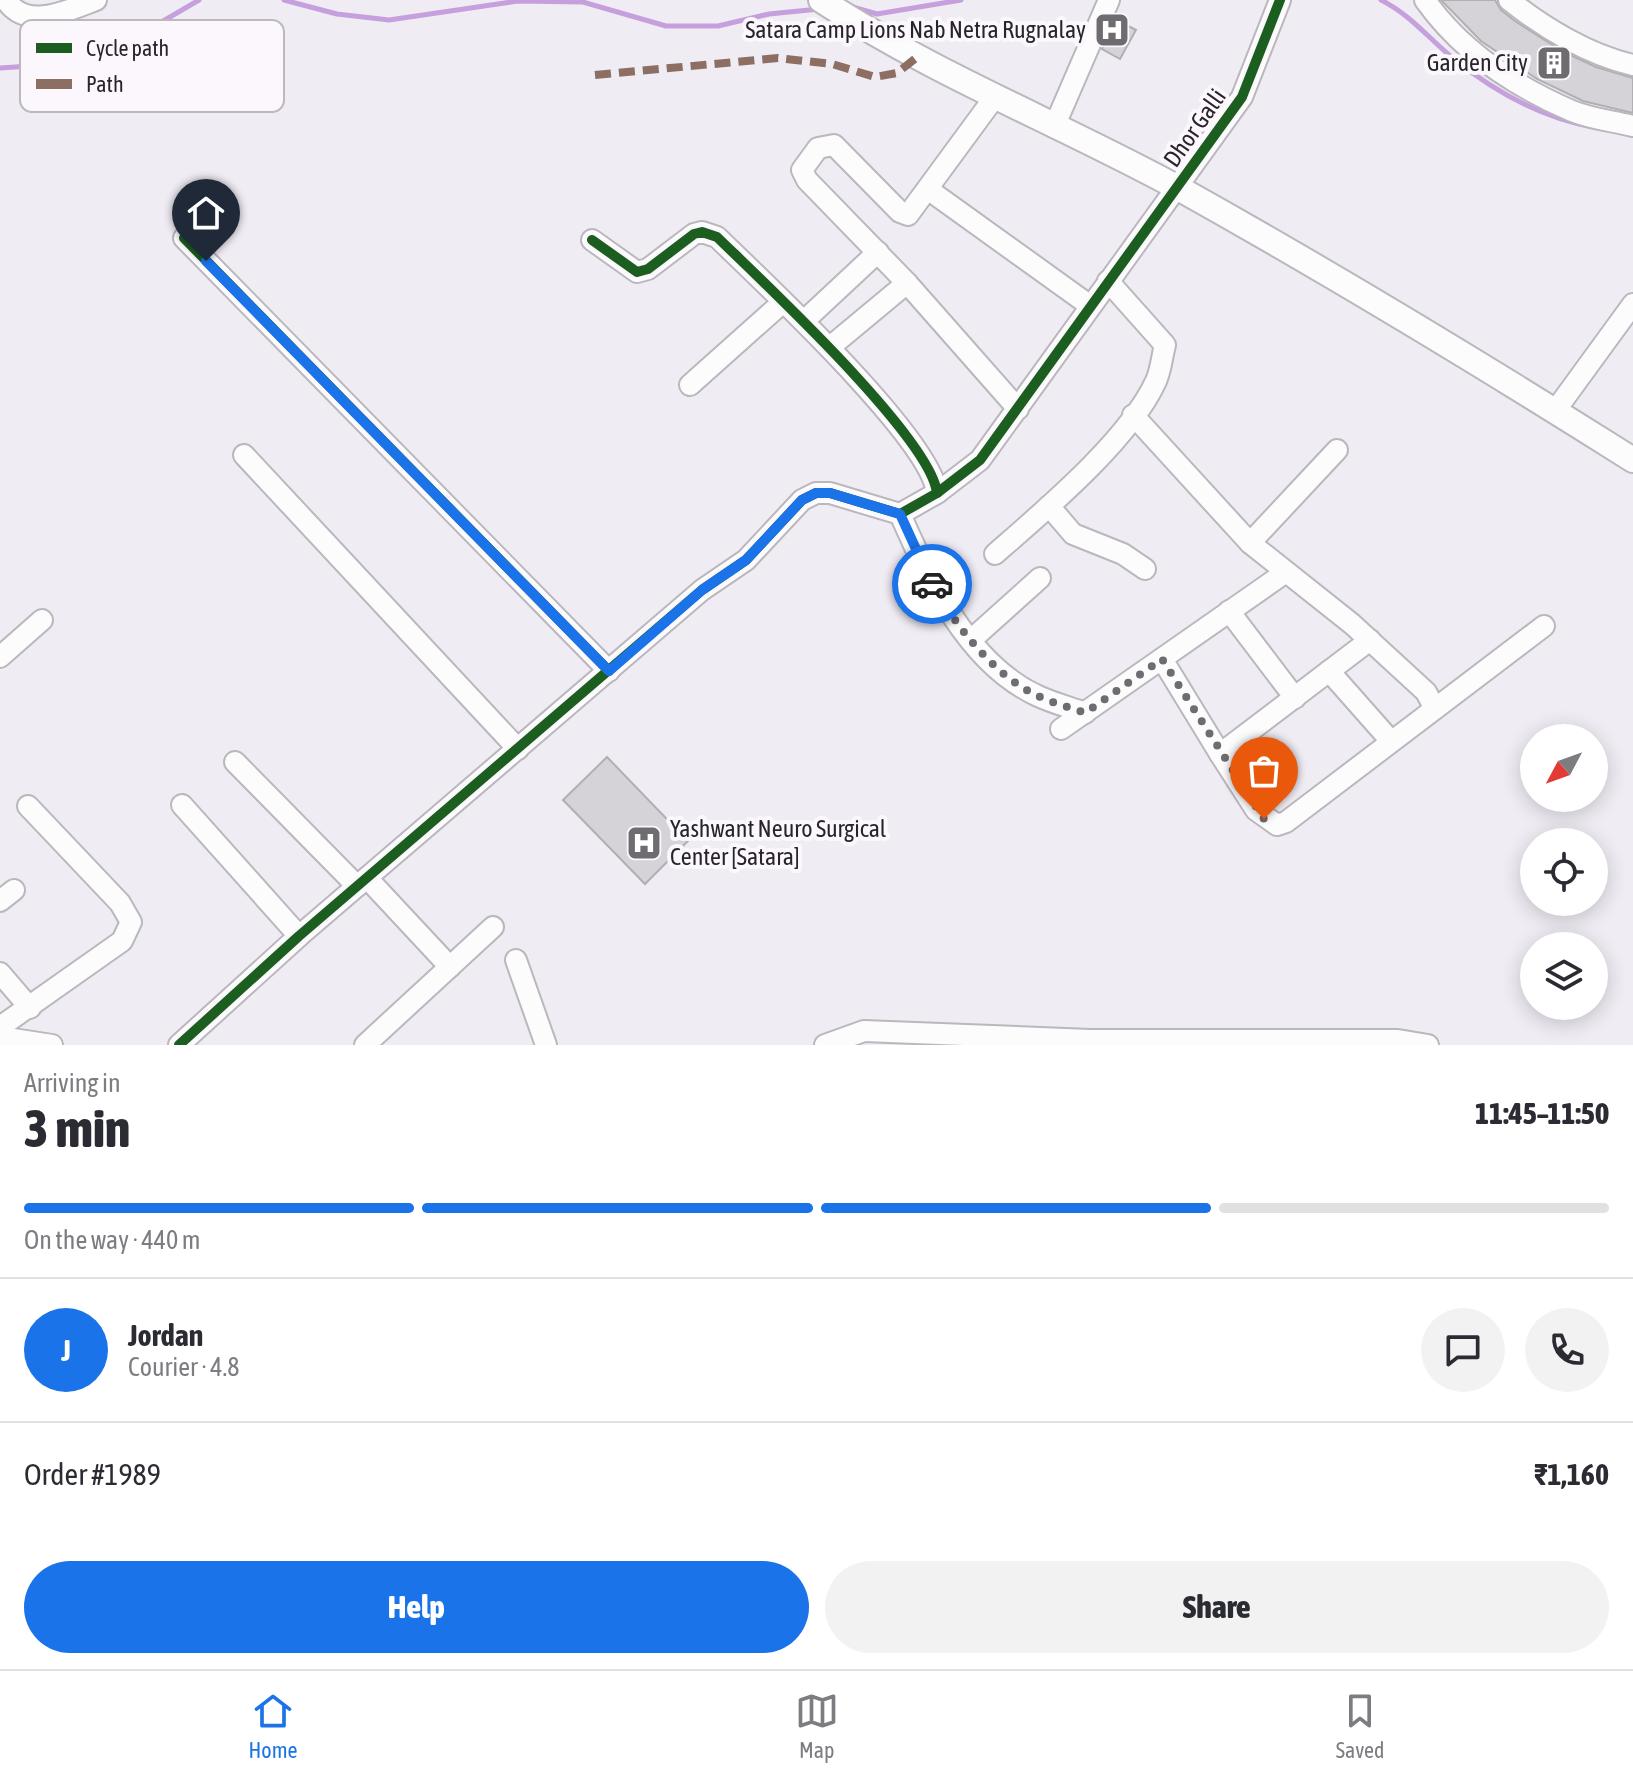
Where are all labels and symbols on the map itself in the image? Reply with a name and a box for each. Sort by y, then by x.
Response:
hospital icon: Satara Camp Lions Nab Netra Rugnalay [1093,11,1131,49]
place label: Satara Camp Lions Nab Netra Rugnalay [745,16,1086,43]
legend [20,20,284,112]
text: Cycle path [86,35,169,61]
building icon: Garden City [1535,44,1573,82]
place label: Garden City [1427,49,1528,76]
text: Path [86,71,124,97]
street label: Dhor Galli [1158,84,1231,172]
pin [172,179,240,261]
courier [892,544,972,624]
north arrow [1520,724,1608,812]
pin [1230,737,1298,819]
place label: Yashwant Neuro Surgical Center [Satara] [670,815,887,870]
hospital icon: Yashwant Neuro Surgical Center [Satara] [625,824,663,862]

